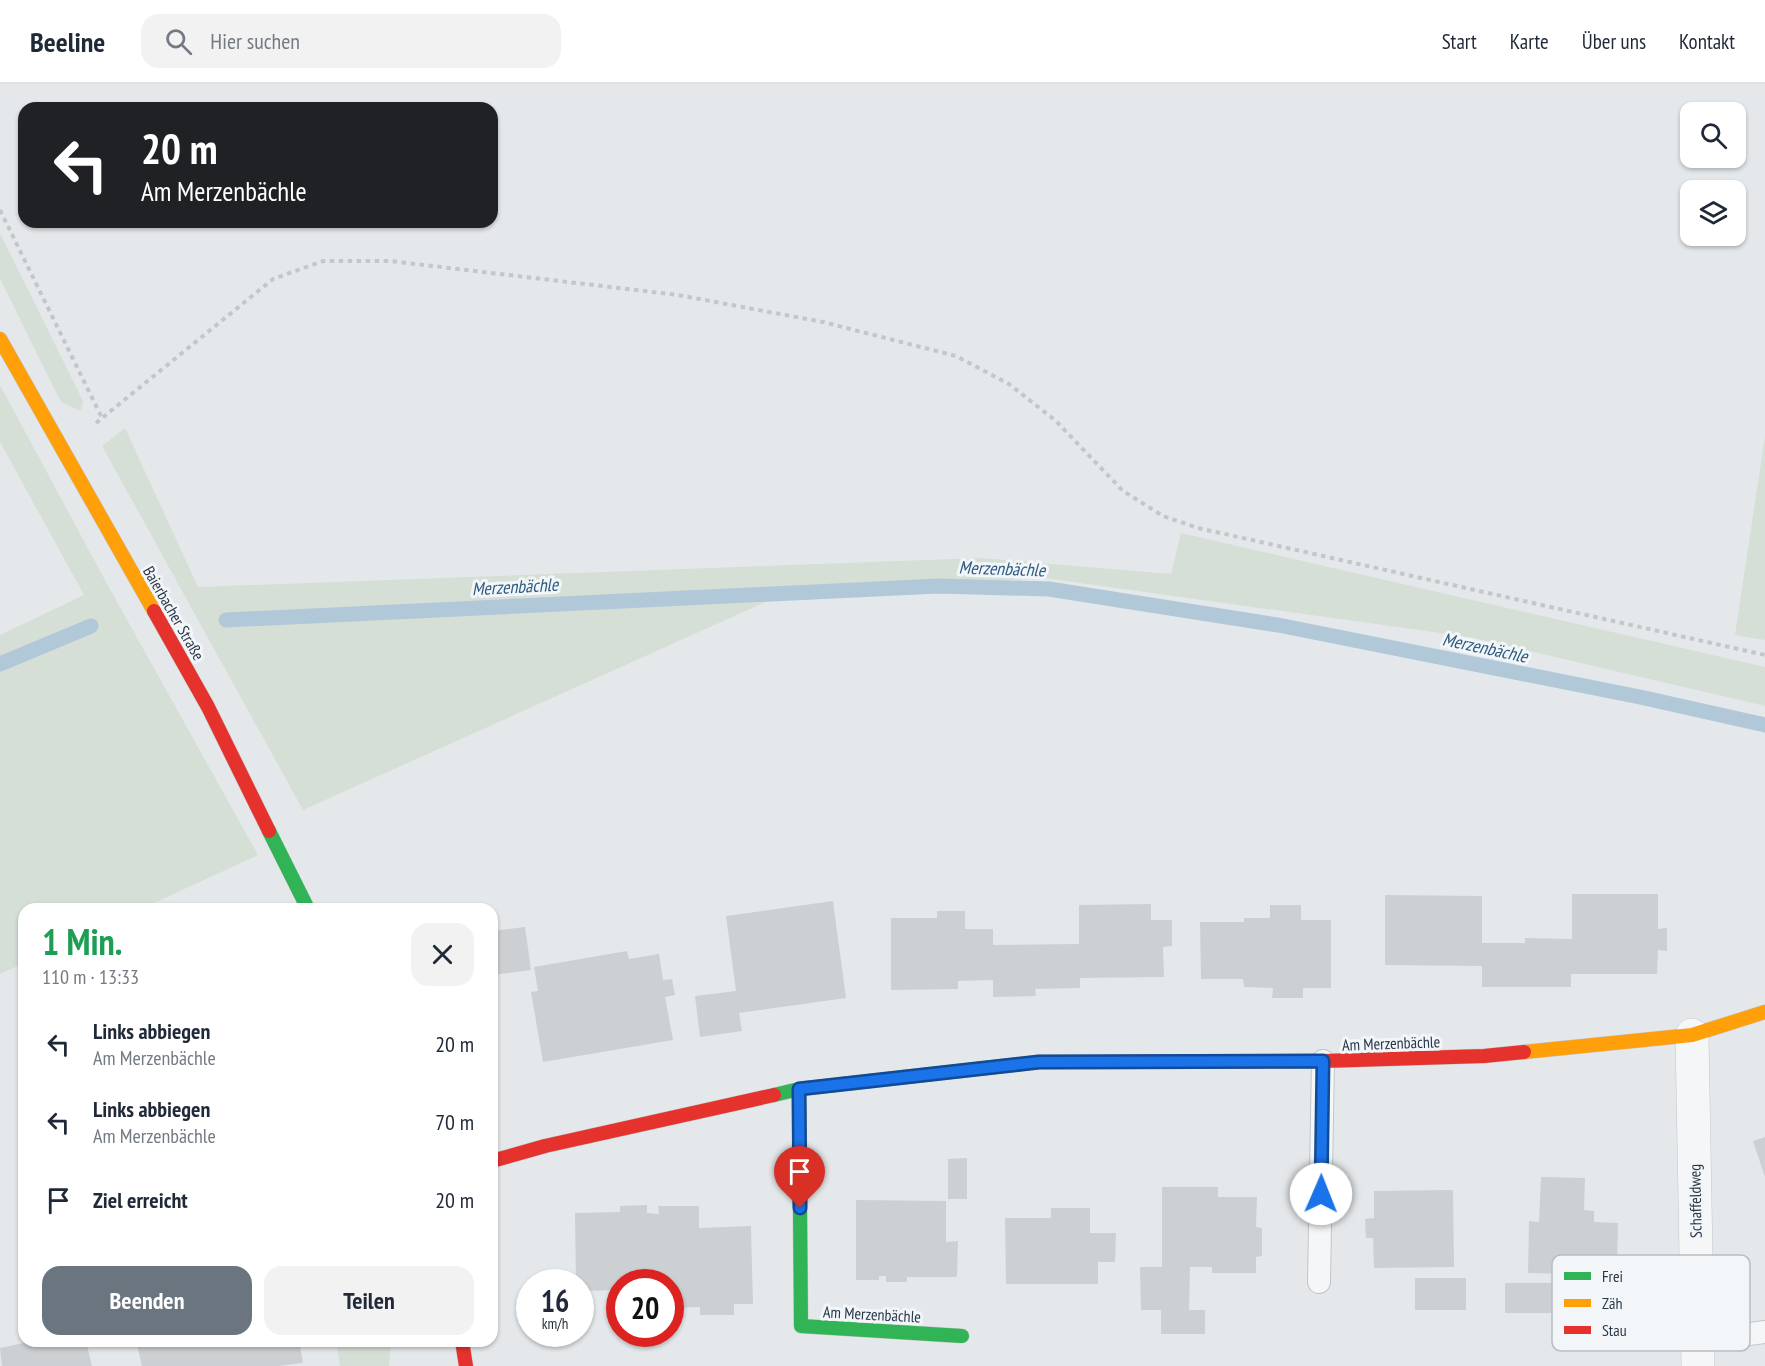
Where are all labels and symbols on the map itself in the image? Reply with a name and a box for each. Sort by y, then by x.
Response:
water label: Merzenbächle [958,555,1047,582]
street label: Baierbacher Straße [139,562,209,664]
water label: Merzenbächle [471,573,560,600]
water label: Merzenbächle [1440,627,1531,668]
street label: Am Merzenbächle [1342,1031,1440,1055]
pin [774,1146,825,1208]
position arrow [1289,1162,1353,1226]
street label: Schaffeldweg [1684,1164,1706,1238]
legend [1552,1255,1750,1351]
text: Frei [1602,1266,1623,1286]
speed limit sign: 20 [606,1269,684,1347]
text: Zäh [1602,1293,1622,1313]
street label: Am Merzenbächle [822,1301,922,1327]
text: Stau [1602,1320,1627,1340]

